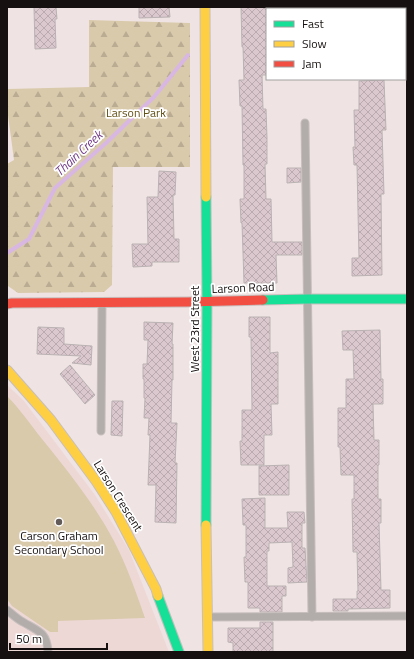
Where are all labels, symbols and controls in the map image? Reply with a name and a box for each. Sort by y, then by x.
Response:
legend [266,8,406,80]
text: Fast [302,14,325,33]
text: Slow [302,34,327,53]
text: Jam [302,54,322,73]
park label: Larson Park [106,103,166,122]
water label: Thain Creek [49,124,108,181]
street label: Larson Road [211,277,275,298]
street label: West 23rd Street [185,285,204,372]
street label: Larson Crescent [89,456,148,536]
marker: Carson Graham Secondary School [54,517,64,527]
place label: Carson Graham Secondary School [14,526,104,559]
scale bar [10,625,107,651]
text: 50 m [16,629,42,648]

